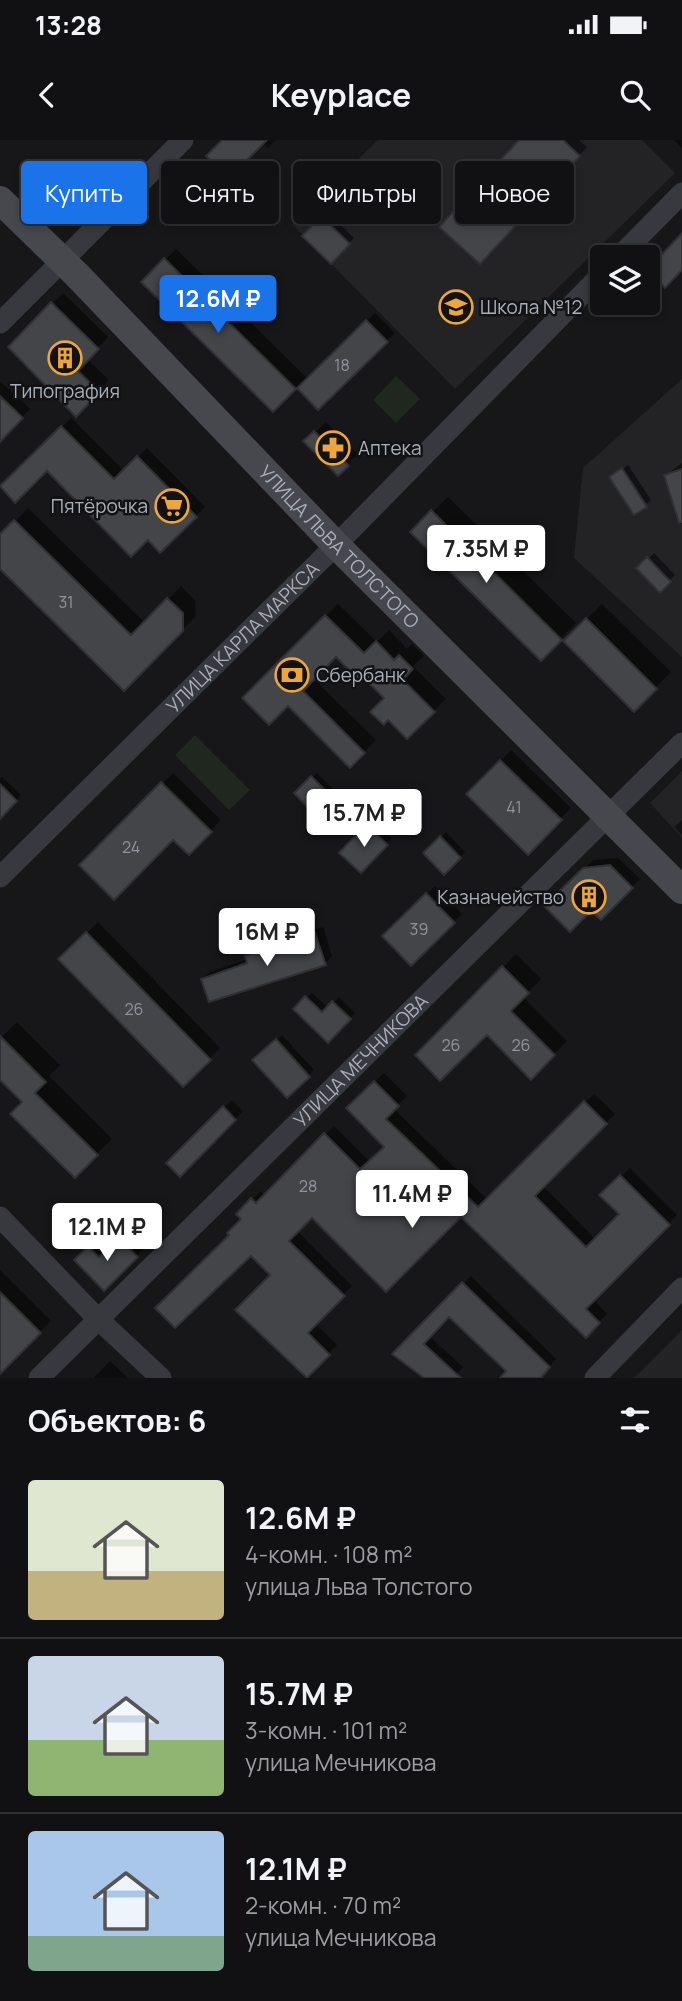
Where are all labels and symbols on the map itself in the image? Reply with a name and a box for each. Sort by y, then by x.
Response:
pin: 12.6M ₽ [153,276,283,335]
school or university icon: Школа №12 [437,288,475,326]
place label: Школа №12 [480,294,582,320]
building icon: Типография [46,339,84,377]
house number: 18 [334,354,350,376]
place label: Типография [10,378,120,404]
pharmacy icon: Аптека [314,429,352,467]
place label: Аптека [358,435,422,461]
street label: УЛИЦА ЛЬВА ТОЛСТОГО [253,459,425,634]
supermarket icon: Пятёрочка [153,487,191,525]
place label: Пятёрочка [51,493,148,519]
pin: 7.35M ₽ [421,526,551,585]
street label: УЛИЦА КАРЛА МАРКСА [160,556,325,719]
house number: 31 [58,591,74,613]
bank icon: Сбербанк [273,656,311,694]
place label: Сбербанк [316,662,406,688]
pin: 15.7M ₽ [299,790,429,849]
house number: 41 [506,796,522,818]
house number: 24 [122,836,140,858]
building icon: Казначейство [570,878,608,916]
place label: Казначейство [437,884,564,910]
pin: 16M ₽ [218,908,316,968]
house number: 39 [410,918,428,940]
street label: УЛИЦА МЕЧНИКОВА [288,988,434,1133]
house number: 26 [124,998,144,1020]
house number: 26 [441,1034,461,1056]
house number: 26 [511,1034,531,1056]
pin: 11.4M ₽ [347,1170,477,1230]
house number: 28 [299,1175,317,1197]
pin: 12.1M ₽ [42,1204,172,1263]

